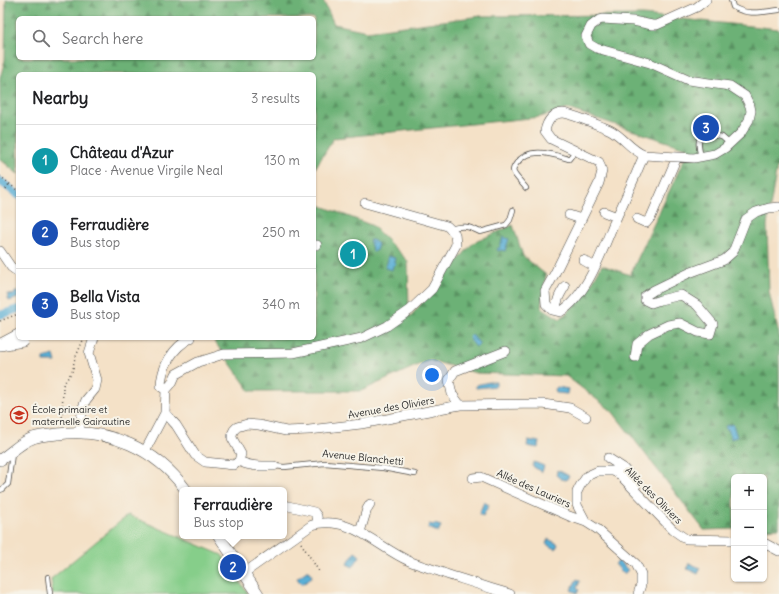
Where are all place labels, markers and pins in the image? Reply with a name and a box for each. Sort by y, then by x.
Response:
pin: 3 [693,113,719,143]
pin: 1 [340,239,366,269]
place label: École primaire et maternelle Gairautine [32,403,130,428]
school or university icon: École primaire et maternelle Gairautine [9,405,29,425]
pin: 2 [220,552,246,582]

